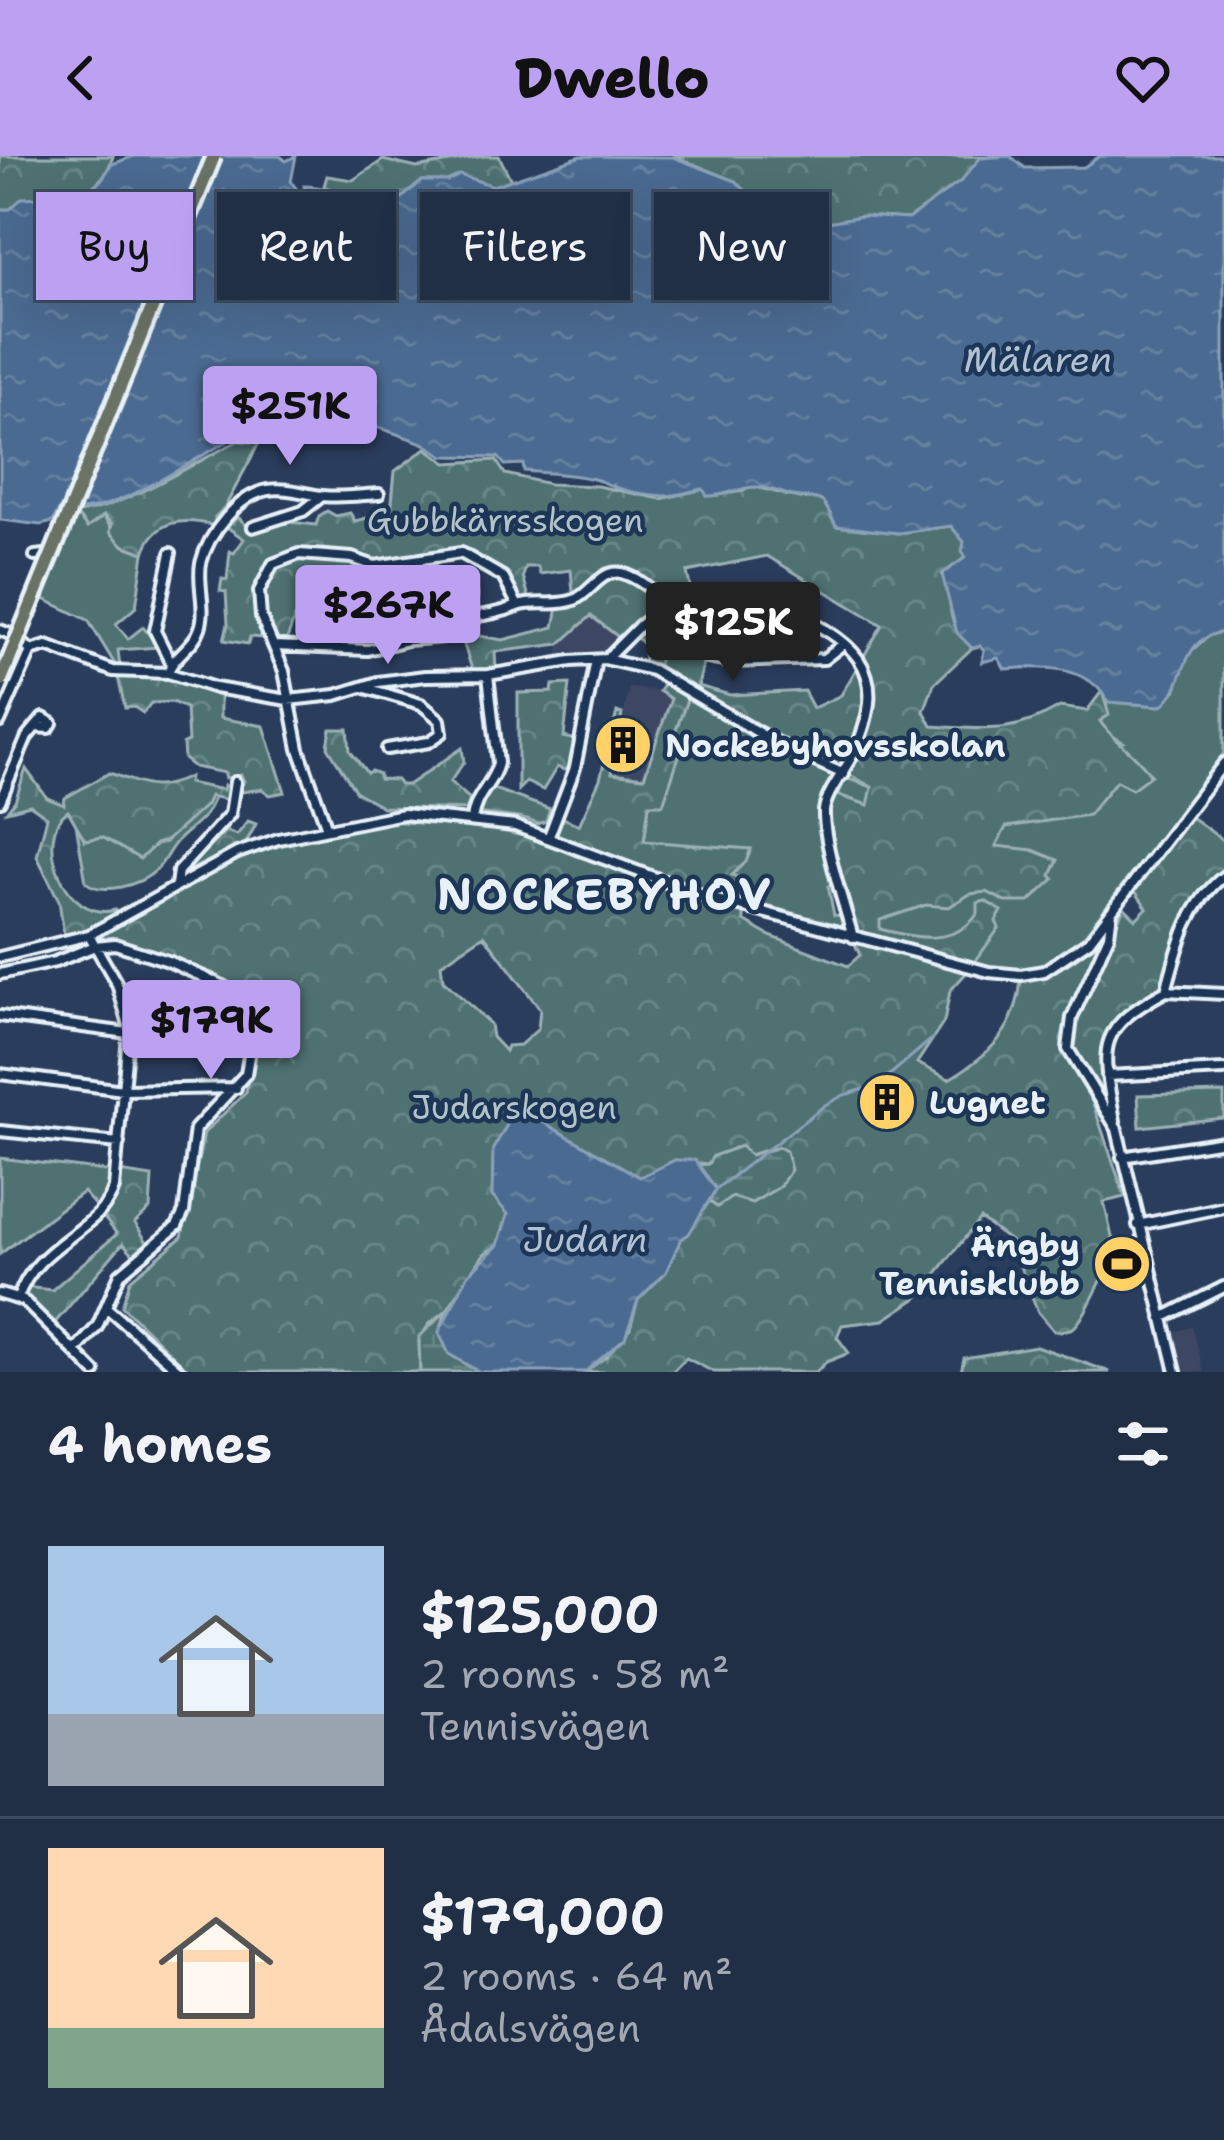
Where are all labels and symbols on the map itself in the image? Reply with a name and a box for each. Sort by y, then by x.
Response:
water label: Mälaren [964,335,1112,384]
pin: $251K [206,366,374,468]
park label: Gubbkärrsskogen [367,498,643,543]
pin: $267K [304,565,472,667]
pin: $125K [649,582,817,684]
building icon: Nockebyhovsskolan [592,714,654,776]
place label: Nockebyhovsskolan [665,723,1006,768]
district label: NOCKEBYHOV [437,864,773,924]
pin: $179K [127,980,295,1082]
building icon: Lugnet [856,1071,918,1133]
place label: Lugnet [929,1080,1046,1125]
park label: Judarskogen [411,1085,617,1130]
water label: Judarn [522,1215,648,1264]
place label: Ängby Tennisklubb [879,1223,1080,1306]
sports icon: Ängby Tennisklubb [1091,1233,1153,1295]

